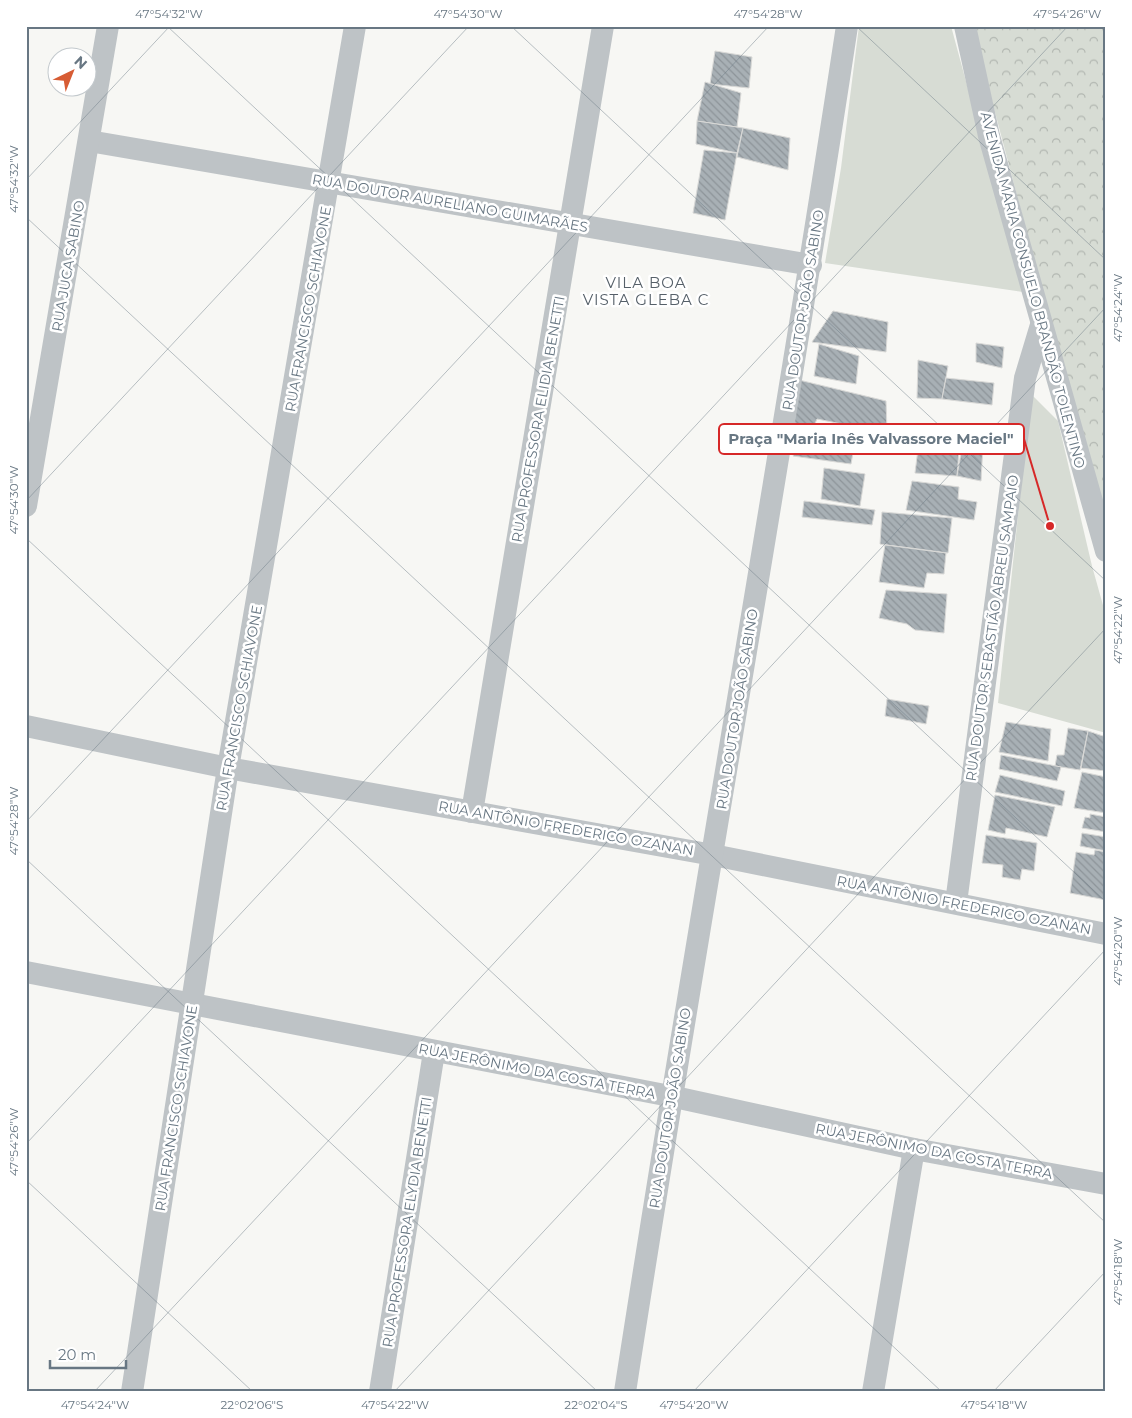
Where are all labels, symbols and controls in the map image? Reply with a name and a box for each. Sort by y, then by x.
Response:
text: 47°54'32"W [135,6,203,21]
text: 47°54'30"W [433,6,503,21]
text: 47°54'28"W [734,6,802,21]
text: 47°54'26"W [1033,6,1101,21]
north arrow [48,48,98,98]
text: N [71,52,91,73]
street label: AVENIDA MARIA CONSUELO BRANDÃO TOLENTINO [977,110,1089,471]
text: 47°54'32"W [6,145,21,213]
street label: RUA DOUTOR AURELIANO GUIMARÃES [311,170,589,236]
street label: RUA JUCA SABINO [48,199,88,333]
street label: RUA FRANCISCO SCHIAVONE [281,205,335,413]
street label: RUA DOUTOR JOÃO SABINO [778,208,828,412]
district label: VILA BOA VISTA GLEBA C [583,273,709,309]
text: 47°54'24"W [1110,274,1125,342]
street label: RUA PROFESSORA ELIDIA BENETTI [507,294,569,544]
callout: Praça "Maria Inês Valvassore Maciel" [719,424,1024,454]
text: Praça "Maria Inês Valvassore Maciel" [728,429,1014,448]
text: 47°54'30"W [6,465,21,535]
street label: RUA DOUTOR SEBASTIÃO ABREU SAMPAIO [962,473,1022,782]
text: 47°54'22"W [1110,596,1125,664]
street label: RUA FRANCISCO SCHIAVONE [212,604,266,812]
street label: RUA DOUTOR JOÃO SABINO [712,607,762,811]
text: 47°54'28"W [6,787,21,855]
street label: RUA ANTÔNIO FREDERICO OZANAN [437,797,695,859]
street label: RUA ANTÔNIO FREDERICO OZANAN [835,871,1093,939]
text: 47°54'20"W [1110,916,1125,986]
street label: RUA FRANCISCO SCHIAVONE [151,1004,201,1212]
street label: RUA DOUTOR JOÃO SABINO [645,1006,695,1210]
street label: RUA JERÔNIMO DA COSTA TERRA [417,1039,658,1103]
street label: RUA PROFESSORA ELYDIA BENETTI [378,1095,436,1349]
text: 47°54'26"W [6,1108,21,1176]
street label: RUA JERÔNIMO DA COSTA TERRA [814,1119,1055,1183]
text: 47°54'18"W [1110,1239,1125,1305]
scale bar [50,1338,126,1370]
text: 20 m [58,1345,96,1364]
text: 47°54'24"W [61,1397,129,1412]
text: 22°02'06"S [221,1397,283,1412]
text: 47°54'22"W [361,1397,429,1412]
text: 22°02'04"S [564,1397,628,1412]
text: 47°54'20"W [659,1397,729,1412]
text: 47°54'18"W [961,1397,1027,1412]

